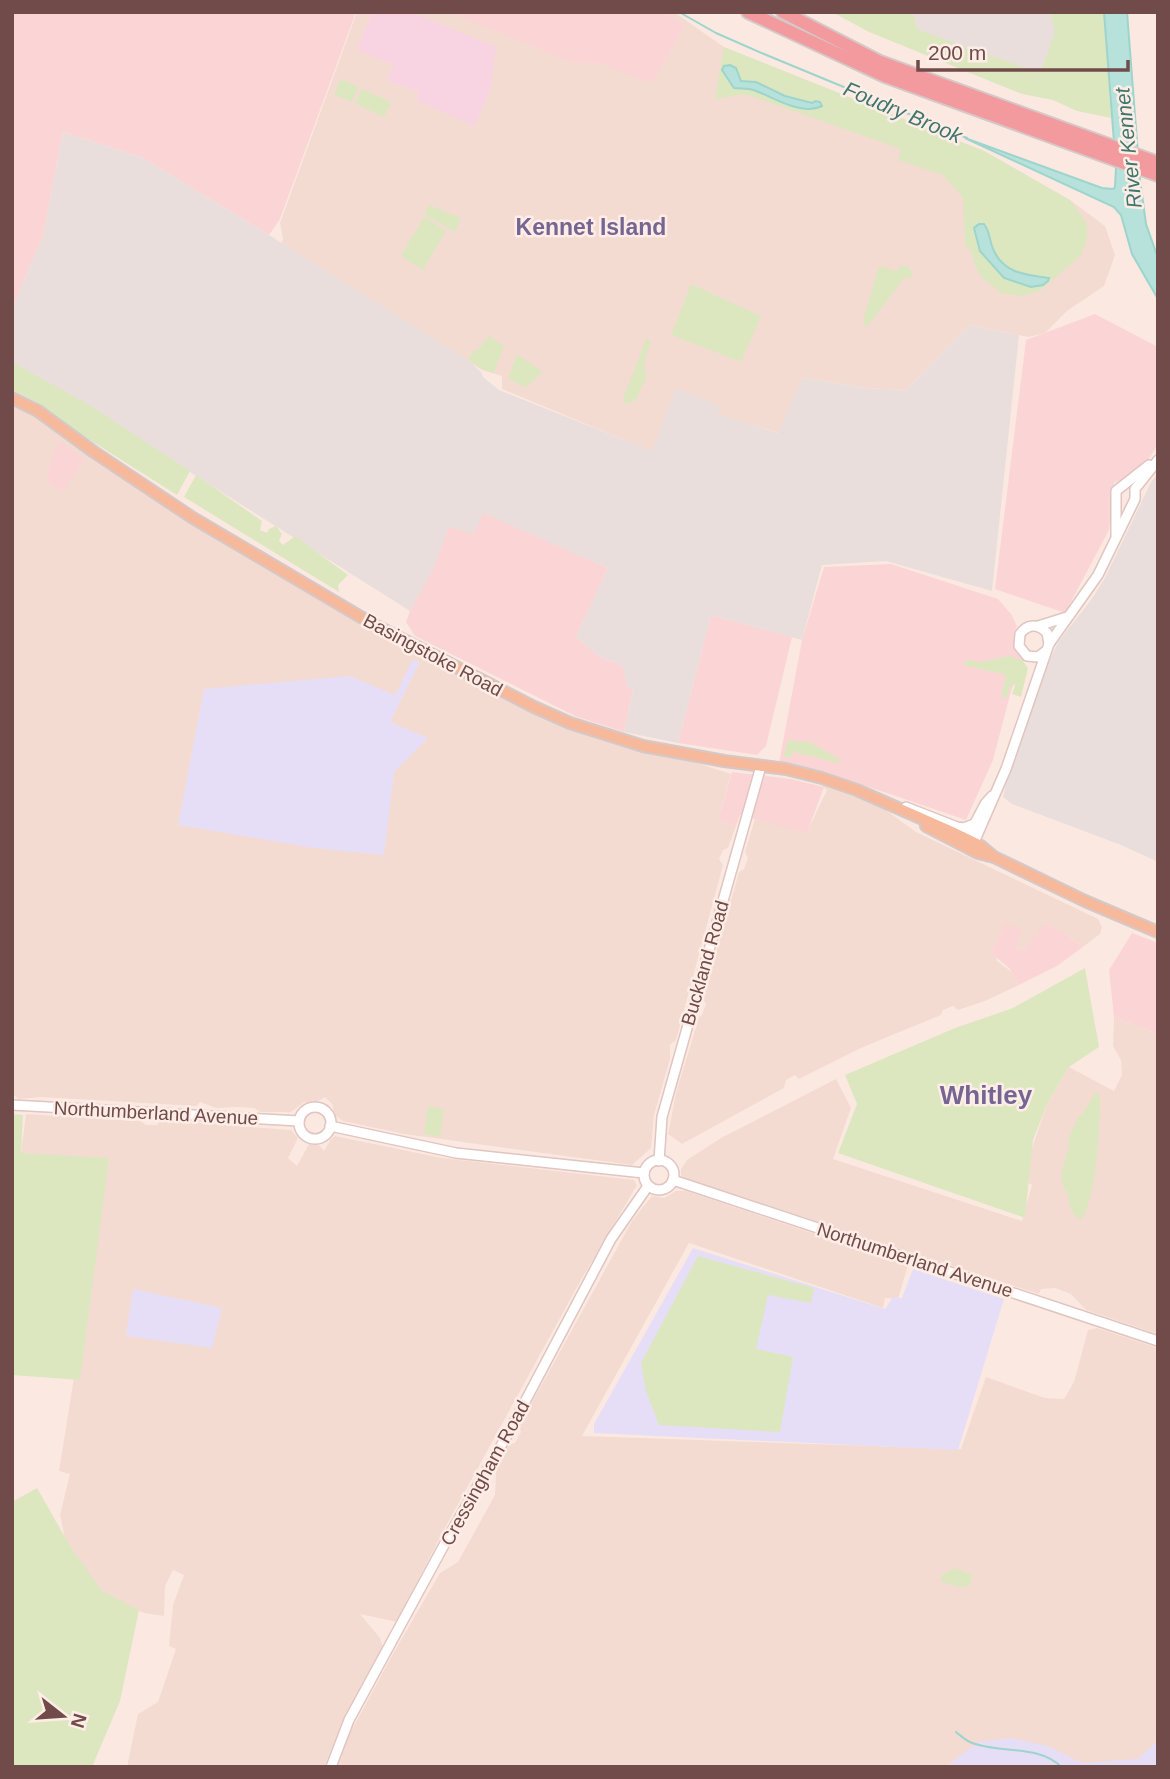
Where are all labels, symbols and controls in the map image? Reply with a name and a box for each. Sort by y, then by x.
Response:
scale bar [918,28,1128,72]
text: 200 m [928,41,986,64]
water label: Foudry Brook [840,77,967,148]
water label: River Kennet [1110,85,1146,210]
district label: Kennet Island [516,214,666,240]
street label: Basingstoke Road [360,610,506,700]
street label: Buckland Road [677,898,733,1028]
district label: Whitley [940,1080,1033,1110]
street label: Northumberland Avenue [53,1097,259,1129]
street label: Northumberland Avenue [814,1218,1016,1302]
street label: Cressingham Road [436,1397,534,1549]
north arrow [28,1681,98,1751]
text: N [67,1711,91,1730]

